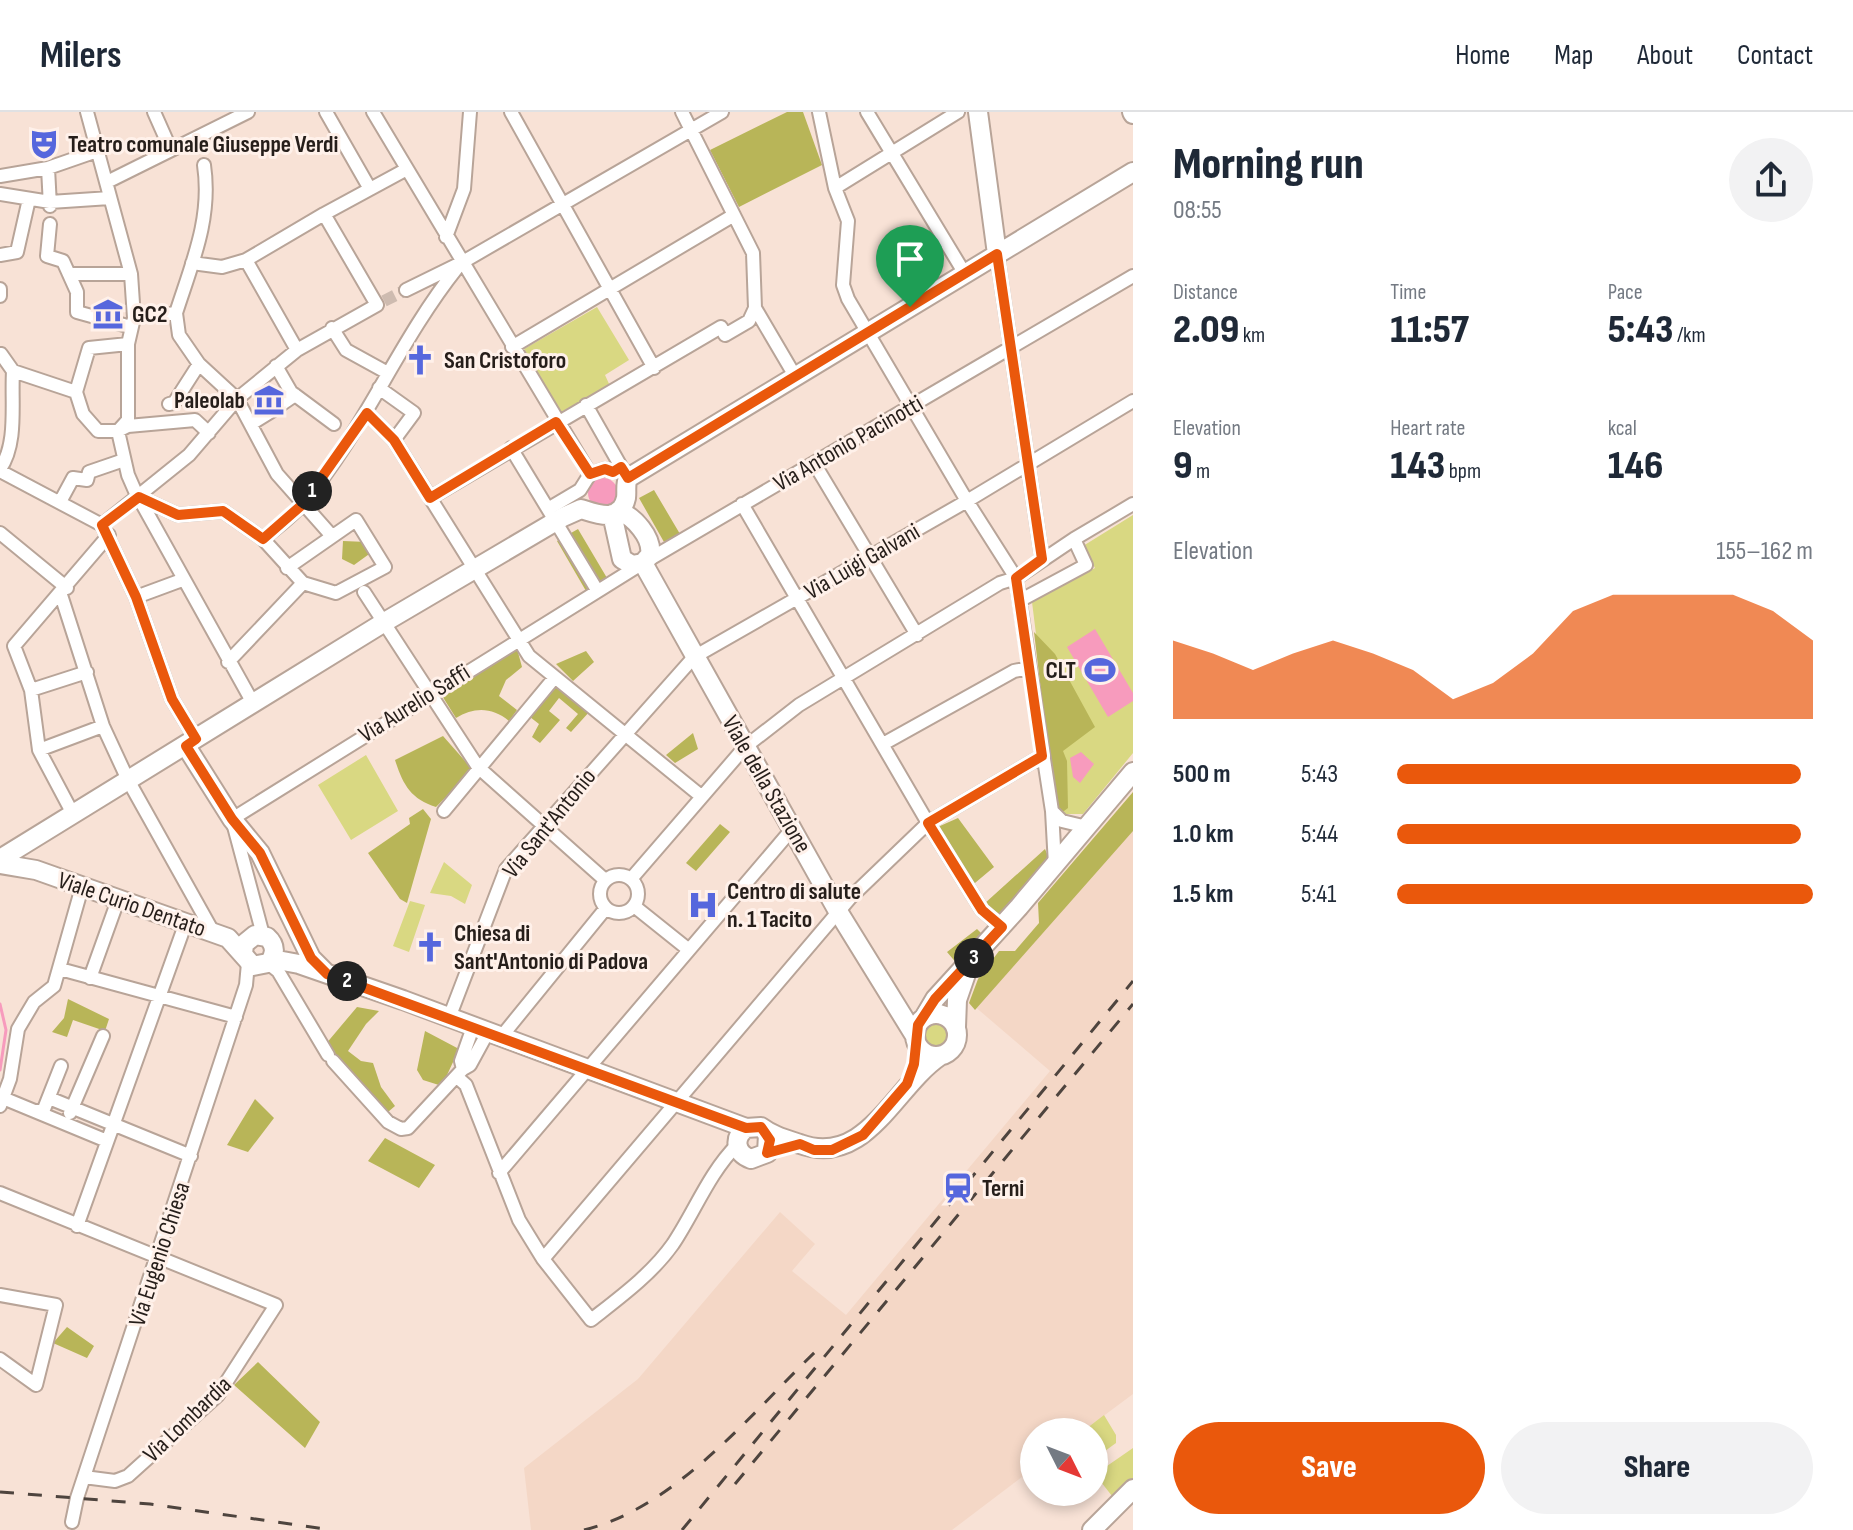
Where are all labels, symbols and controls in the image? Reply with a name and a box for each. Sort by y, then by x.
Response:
text: Milers [40,33,122,78]
text: Home [1455,39,1510,72]
text: Map [1554,39,1593,72]
text: About [1637,39,1693,72]
text: Contact [1737,39,1813,72]
theatre icon: Teatro comunale Giuseppe Verdi [27,127,61,161]
place label: Teatro comunale Giuseppe Verdi [68,130,339,159]
text: Morning run [1173,138,1364,191]
button: share [1729,138,1813,222]
text: 08:55 [1173,195,1222,226]
pin [876,225,944,307]
icon: arrive [888,237,932,281]
text: Distance [1173,279,1238,306]
text: Time [1390,279,1426,306]
text: Pace [1608,279,1643,306]
museum icon: GC2 [91,297,125,331]
place label: GC2 [132,300,168,329]
text: 2.09 [1173,306,1239,354]
text: 11:57 [1390,306,1469,354]
text: 5:43 [1608,306,1673,354]
text: km [1239,322,1265,349]
text: /km [1673,322,1706,349]
church icon: San Cristoforo [403,343,437,377]
place label: San Cristoforo [444,346,566,375]
museum icon: Paleolab [252,383,286,417]
place label: Paleolab [174,386,245,415]
street label: Via Antonio Pacinotti [768,389,928,498]
text: Elevation [1173,415,1241,442]
text: Heart rate [1390,415,1465,442]
text: kcal [1608,415,1637,442]
text: 9 [1173,442,1193,490]
text: 143 [1390,442,1445,490]
text: 146 [1608,442,1663,490]
text: m [1193,458,1210,485]
text: bpm [1445,458,1481,485]
pin: 1 [292,471,332,511]
text: 1 [308,477,316,504]
street label: Via Luigi Galvani [800,517,925,606]
text: Elevation [1173,536,1253,567]
text: 155–162 m [1716,536,1813,567]
sports icon: CLT [1083,653,1117,687]
place label: CLT [1045,656,1076,685]
street label: Via Aurelio Saffi [353,658,475,749]
street label: Viale della Stazione [716,710,818,858]
text: 500 m [1173,759,1230,790]
text: 5:43 [1301,759,1338,790]
street label: Via Sant'Antonio [496,763,602,884]
text: 1.0 km [1173,819,1234,850]
text: 5:44 [1301,819,1338,850]
street label: Viale Curio Dentato [54,866,210,943]
place label: Centro di salute n. 1 Tacito [727,877,861,934]
text: 1.5 km [1173,879,1233,910]
text: 5:41 [1301,879,1336,910]
hospital icon: Centro di salute n. 1 Tacito [686,888,720,922]
place label: Chiesa di Sant'Antonio di Padova [454,919,648,976]
church icon: Chiesa di Sant'Antonio di Padova [413,930,447,964]
pin: 3 [954,938,994,978]
text: 3 [969,944,979,971]
pin: 2 [327,961,367,1001]
text: 2 [342,967,352,994]
station icon: Terni [941,1171,975,1205]
place label: Terni [982,1174,1024,1203]
street label: Via Eugenio Chiesa [123,1179,196,1330]
street label: Via Lombardia [137,1370,238,1469]
north arrow [1020,1418,1108,1506]
map controls [1020,1418,1108,1506]
button: Save [1173,1422,1485,1514]
button: Share [1501,1422,1813,1514]

